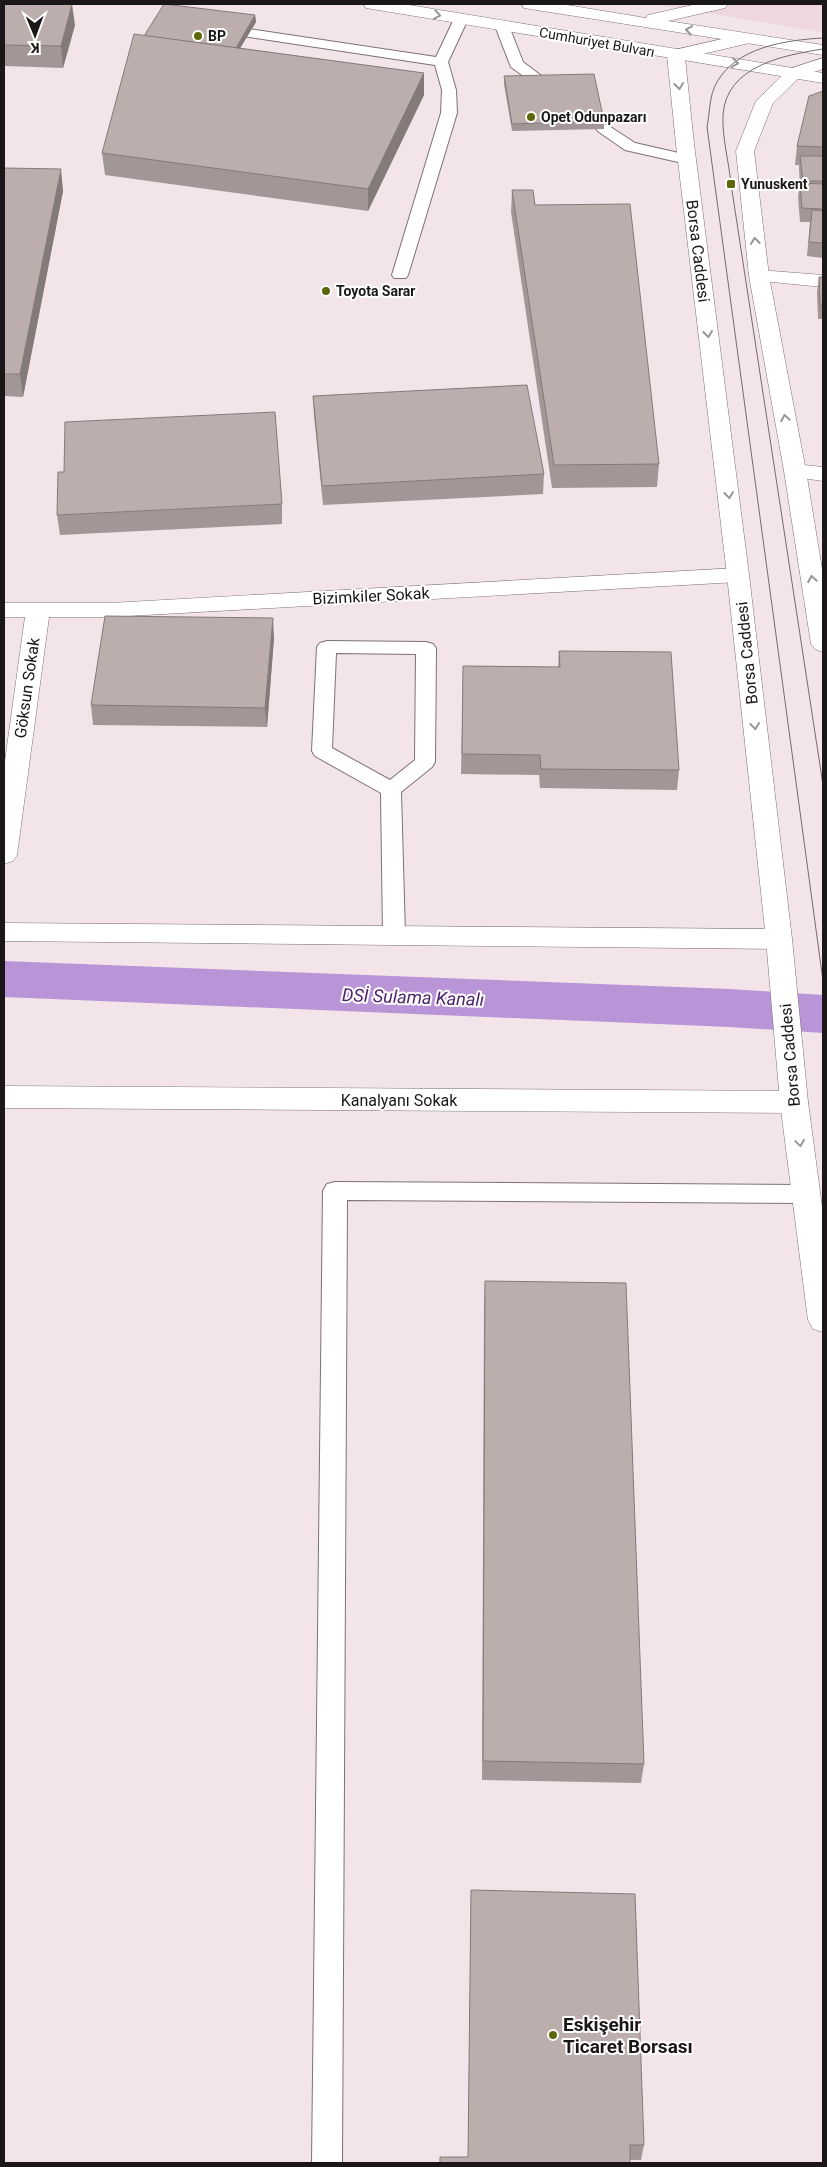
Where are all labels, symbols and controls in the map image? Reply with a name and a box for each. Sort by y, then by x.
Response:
one-way arrow [433,9,441,19]
north arrow [10,10,60,60]
street label: Cumhuriyet Bulvarı [538,24,656,60]
one-way arrow [684,26,693,36]
place label: BP [208,28,226,44]
marker: BP [192,30,204,42]
text: K [31,40,40,56]
one-way arrow [731,58,740,68]
one-way arrow [673,82,684,90]
place label: Opet Odunpazarı [541,109,646,125]
marker: Opet Odunpazarı [525,111,537,123]
place label: Yunuskent [741,176,808,192]
marker: Yunuskent [725,178,737,190]
street label: Borsa Caddesi [682,199,714,303]
one-way arrow [750,237,761,245]
place label: Toyota Sarar [336,283,415,299]
marker: Toyota Sarar [320,285,332,297]
one-way arrow [703,330,713,338]
one-way arrow [781,414,791,423]
one-way arrow [723,491,733,500]
one-way arrow [808,574,818,583]
street label: Bizimkiler Sokak [312,583,431,609]
street label: Borsa Caddesi [732,601,762,705]
street label: Göksun Sokak [11,636,44,740]
one-way arrow [749,723,760,731]
water label: DSİ Sulama Kanalı [342,984,484,1010]
street label: Borsa Caddesi [776,1003,804,1107]
street label: Kanalyanı Sokak [341,1091,458,1110]
one-way arrow [794,1140,805,1148]
place label: Eskişehir Ticaret Borsası [563,2013,693,2058]
marker: Eskişehir Ticaret Borsası [547,2029,559,2041]

